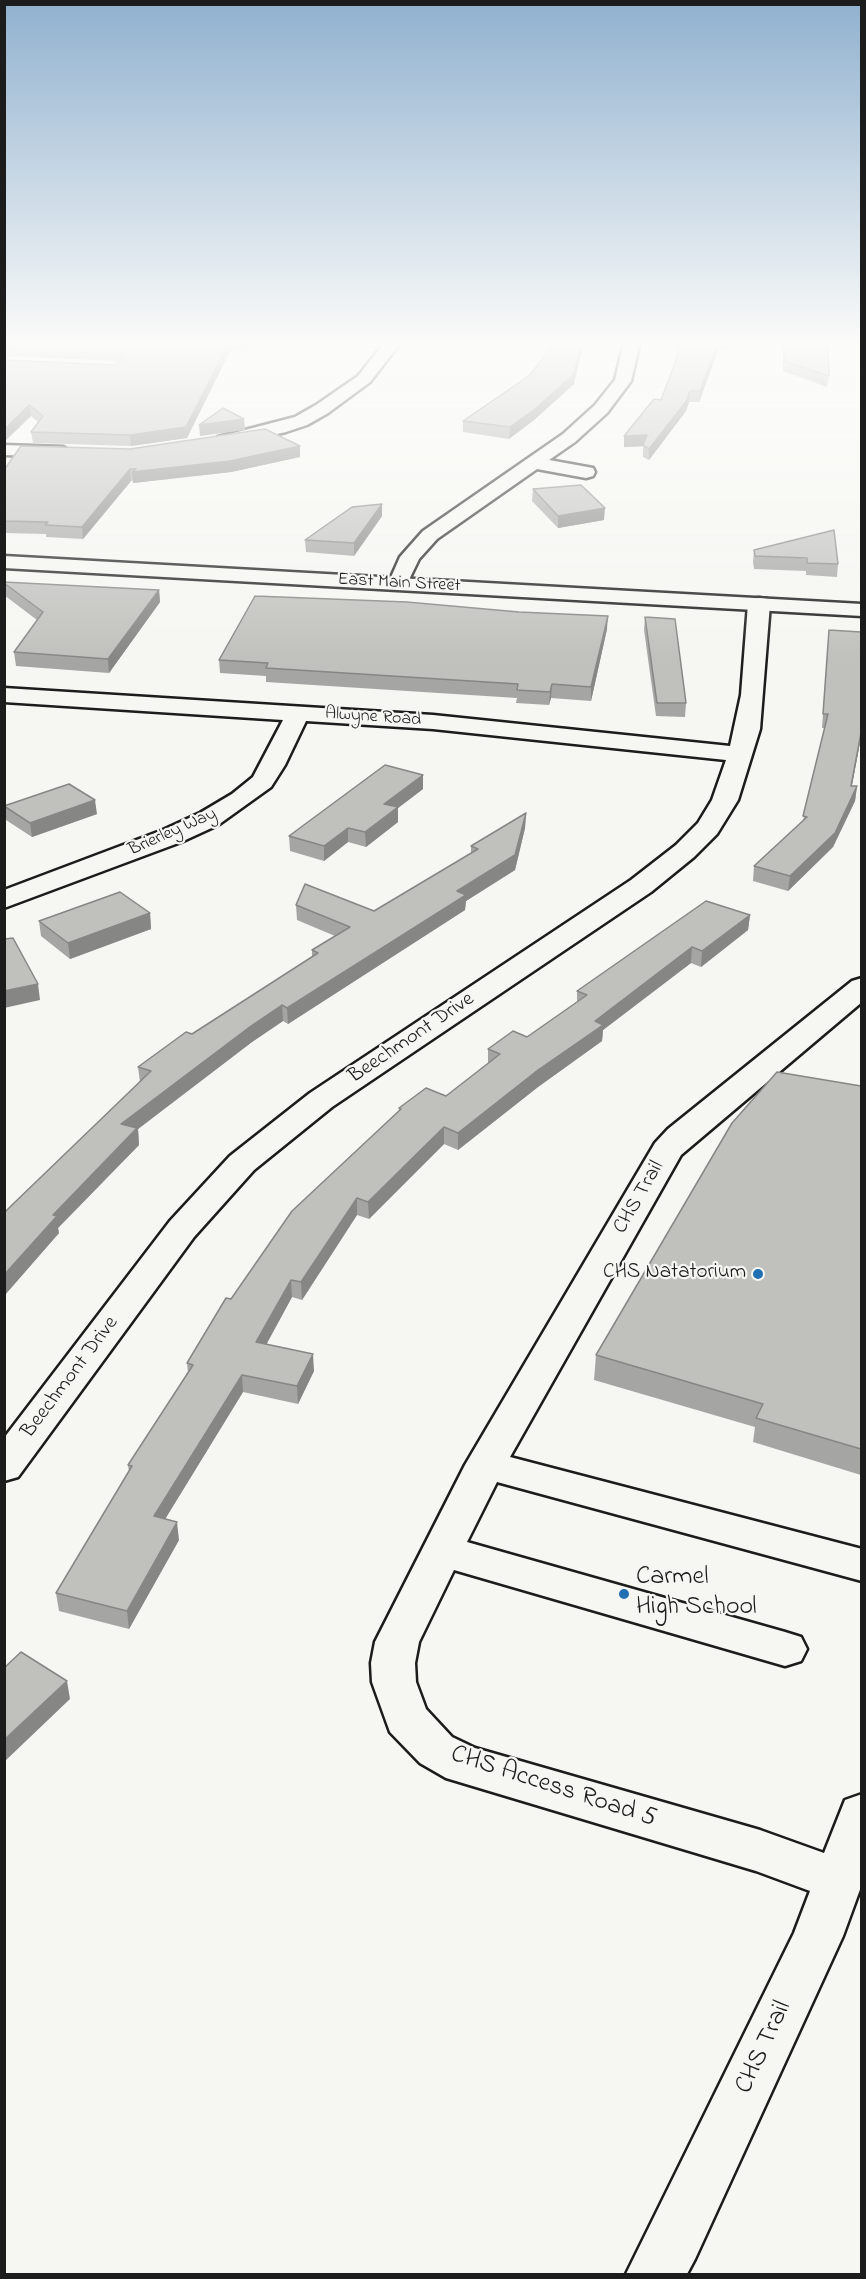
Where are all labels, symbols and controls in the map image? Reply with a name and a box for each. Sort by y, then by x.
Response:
street label: East Main Street [337,570,461,598]
street label: Alwyne Road [324,704,422,732]
street label: Brierley Way [126,804,220,862]
street label: Beechmont Drive [344,988,480,1090]
street label: CHS Trail [609,1157,671,1239]
place label: CHS Natatorium [603,1261,746,1287]
marker: CHS Natatorium [751,1267,765,1281]
street label: Beechmont Drive [17,1312,125,1444]
place label: Carmel High School [636,1563,757,1624]
marker: Carmel High School [617,1587,631,1601]
street label: CHS Access Road 5 [446,1740,660,1836]
street label: CHS Trail [730,1997,800,2099]

